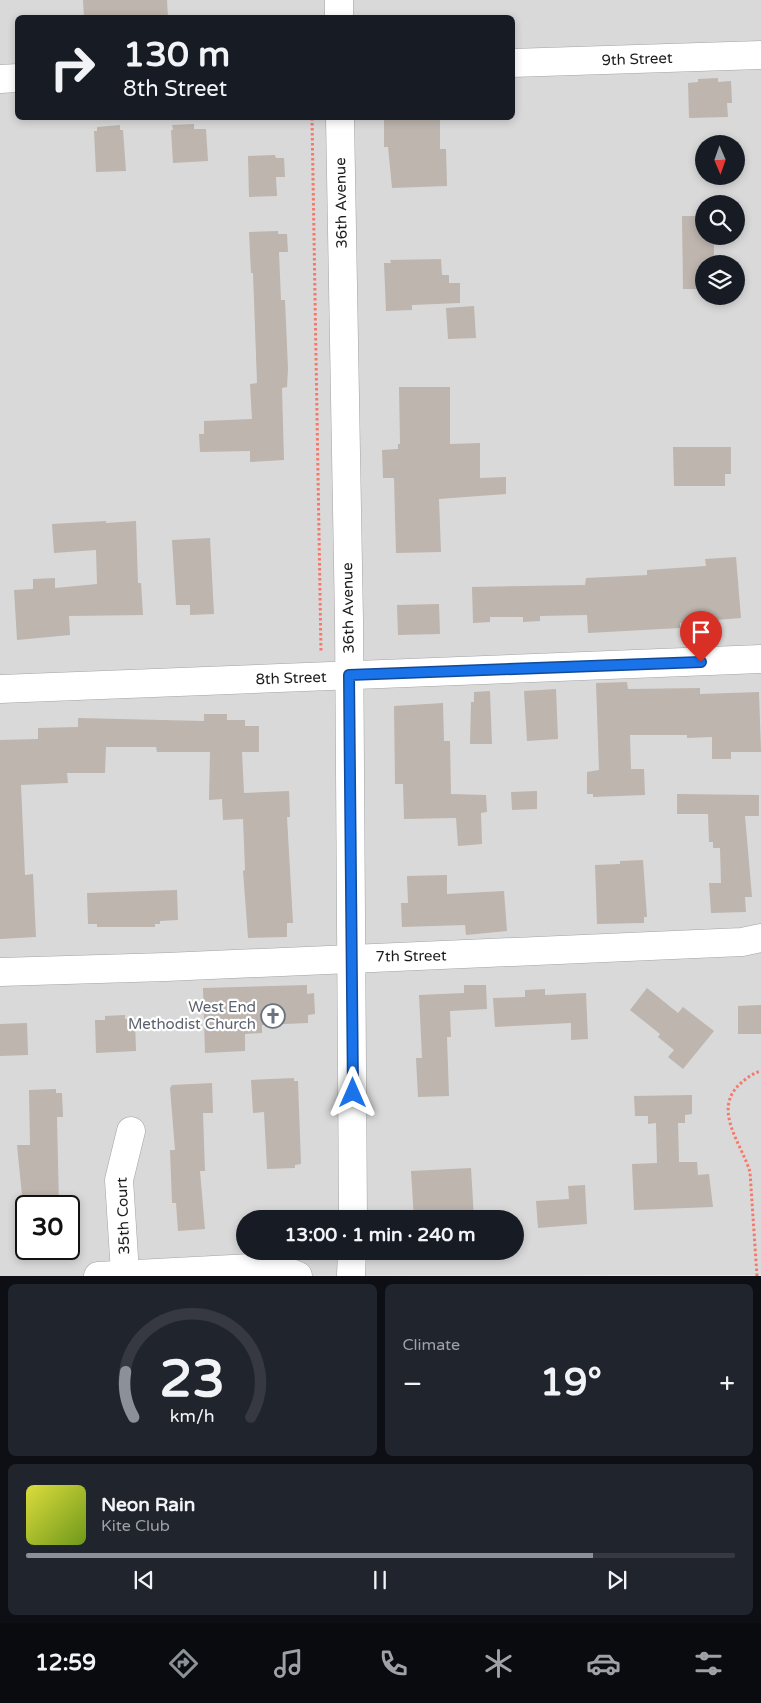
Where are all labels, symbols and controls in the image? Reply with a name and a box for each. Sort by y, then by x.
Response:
text: 130 m [123,34,230,76]
icon: right [40,35,105,100]
street label: 9th Street [601,49,673,69]
text: 8th Street [123,76,227,102]
north arrow [695,135,745,185]
map controls [695,135,745,305]
street label: 36th Avenue [331,157,351,249]
button: search [695,195,745,245]
button: layers [695,255,745,305]
street label: 36th Avenue [338,562,358,654]
pin [680,611,722,662]
icon: arrive [687,618,715,646]
street label: 8th Street [255,668,327,688]
street label: 7th Street [375,946,447,966]
place label: West End Methodist Church [128,998,256,1033]
church icon: West End Methodist Church [260,1003,286,1029]
position arrow [326,1066,378,1118]
street label: 35th Court [113,1177,133,1255]
speed limit sign: 30 [15,1195,80,1260]
text: 13:00 · 1 min · 240 m [284,1224,476,1246]
text: Climate [403,1335,460,1355]
text: 23 [160,1348,225,1411]
text: 19° [540,1360,602,1406]
text: − [403,1367,422,1401]
text: + [719,1367,735,1401]
text: km/h [170,1406,215,1427]
text: Neon Rain [101,1494,195,1516]
text: Kite Club [101,1516,170,1536]
icon: previous [130,1566,158,1594]
icon: pause [366,1566,394,1594]
icon: next [603,1566,631,1594]
icon: directions [166,1646,201,1681]
icon: music [271,1646,306,1681]
icon: phone [376,1646,411,1681]
icon: climate [481,1646,516,1681]
icon: car [586,1646,621,1681]
icon: filters [691,1646,726,1681]
text: 12:59 [35,1650,96,1676]

